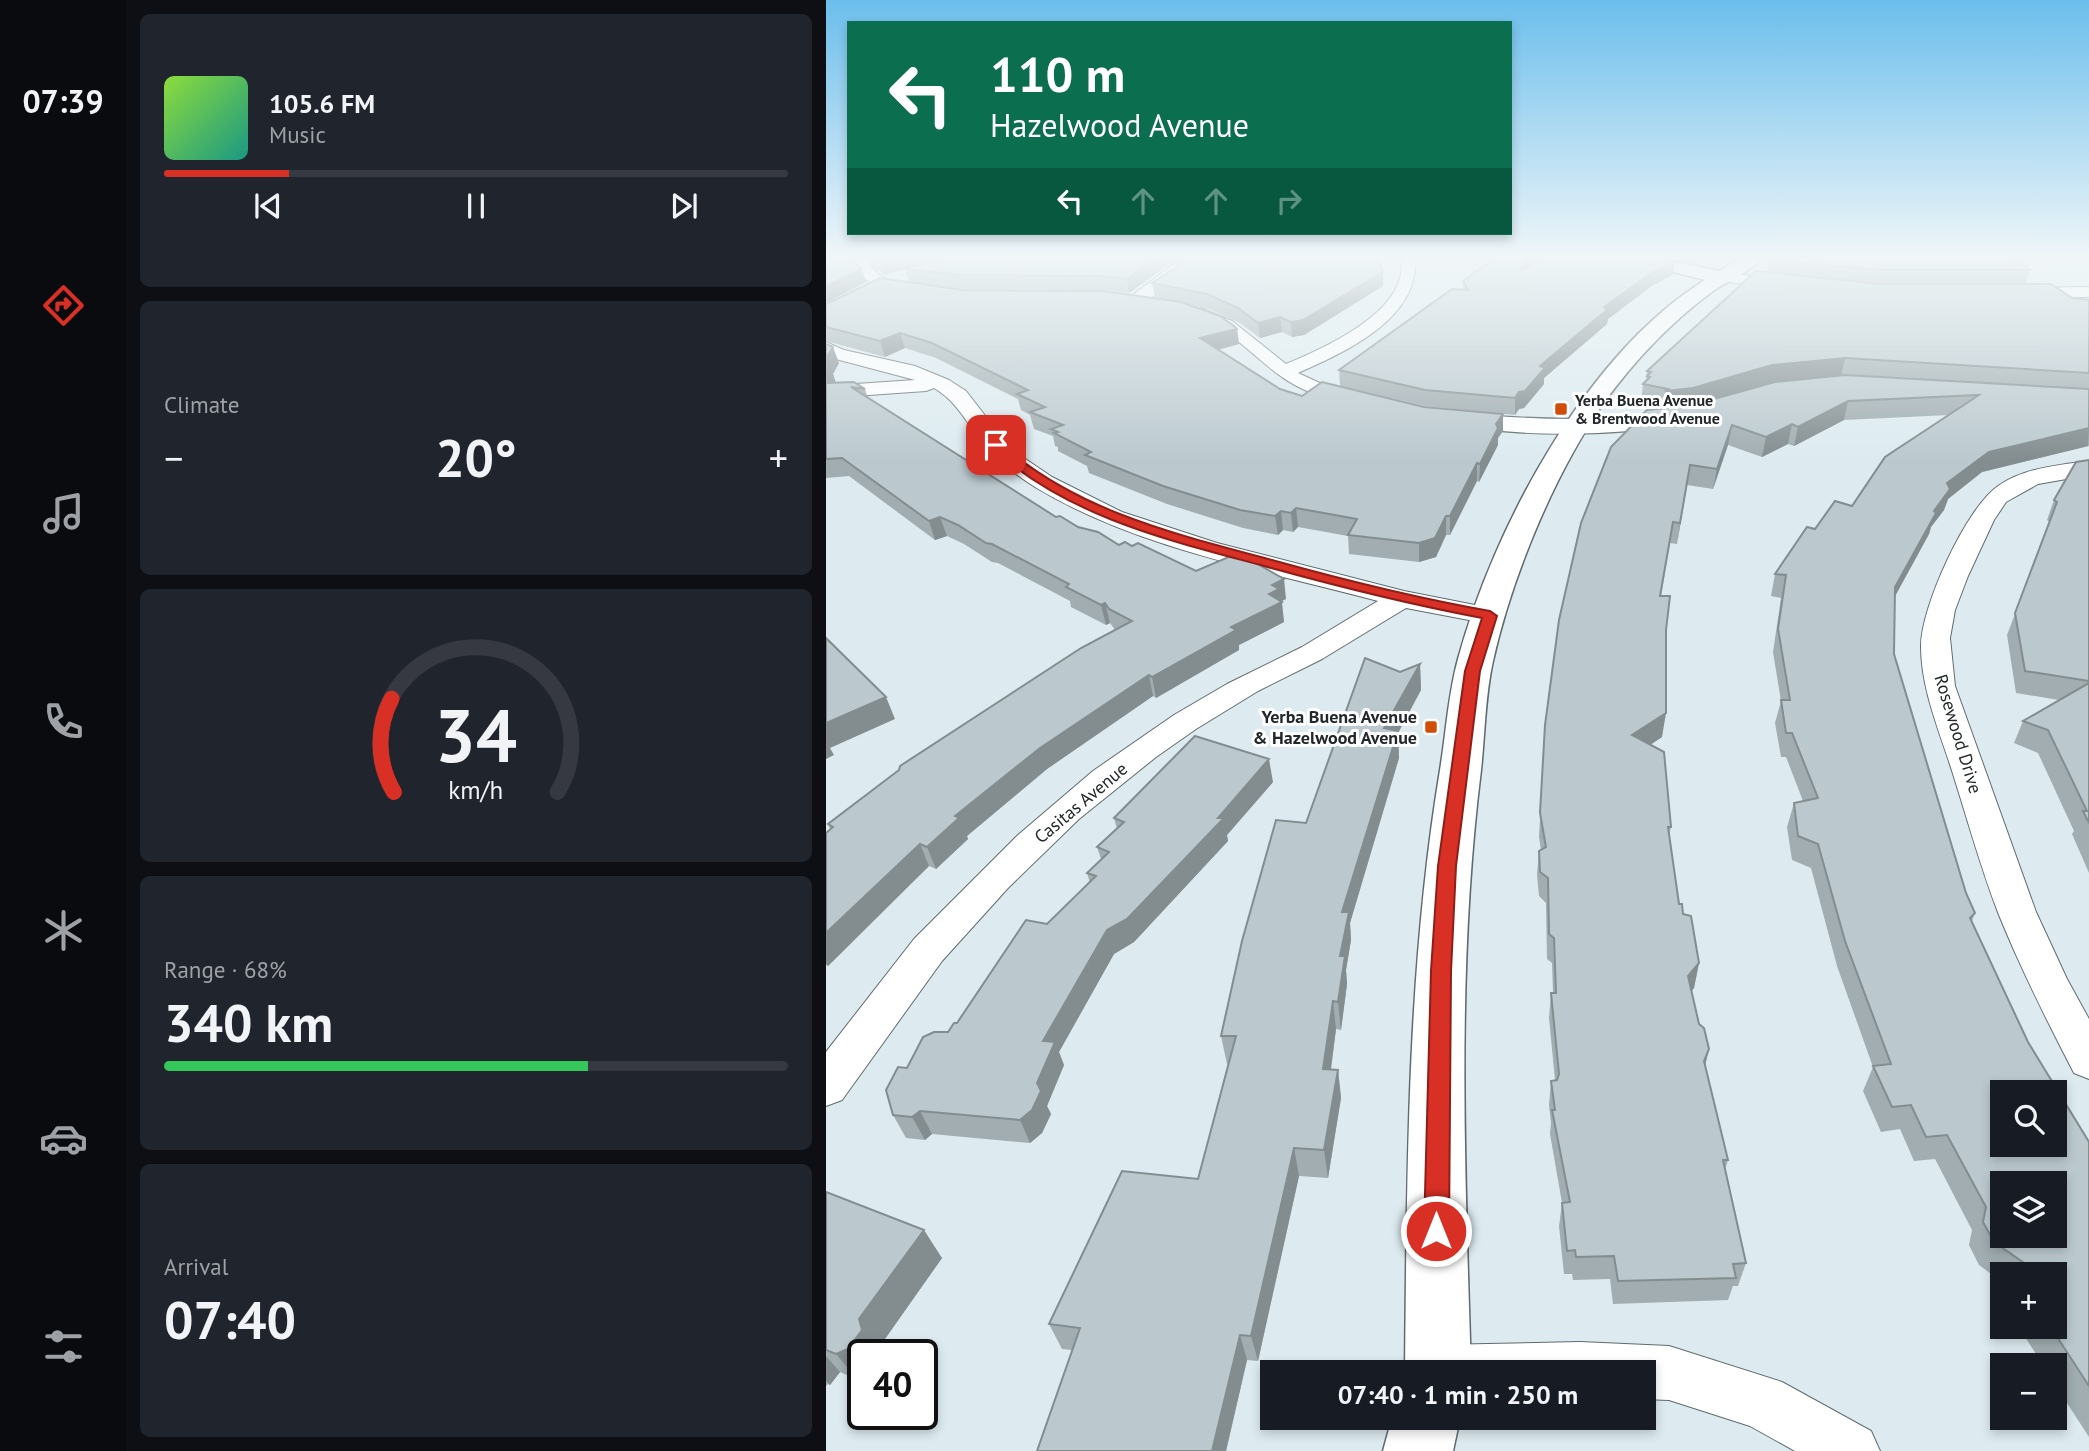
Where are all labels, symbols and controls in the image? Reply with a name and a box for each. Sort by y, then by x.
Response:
text: 110 m [990,42,1125,106]
icon: left [875,49,966,140]
text: 07:39 [22,80,104,122]
text: 105.6 FM [269,87,375,120]
text: Hazelwood Avenue [990,104,1249,146]
text: Music [269,120,326,149]
icon: left [1051,182,1089,220]
icon: ahead [1124,182,1162,220]
icon: ahead [1197,182,1235,220]
icon: right [1270,182,1308,220]
icon: previous [249,187,287,225]
icon: pause [457,187,495,225]
icon: next [665,187,703,225]
icon: directions [39,281,88,330]
text: Climate [164,390,239,419]
place label: Yerba Buena Avenue & Brentwood Avenue [1574,390,1720,428]
marker: Yerba Buena Avenue & Brentwood Avenue [1553,401,1569,417]
pin [966,415,1026,475]
text: 20° [435,424,517,491]
icon: arrive [977,426,1015,464]
text: − [164,433,183,482]
text: + [769,433,788,482]
icon: music [39,489,88,538]
street label: Rosewood Drive [1929,672,1987,796]
text: 34 [435,688,517,782]
icon: phone [39,697,88,746]
place label: Yerba Buena Avenue & Hazelwood Avenue [1253,705,1417,749]
marker: Yerba Buena Avenue & Hazelwood Avenue [1423,719,1439,735]
street label: Casitas Avenue [1029,757,1132,848]
text: km/h [449,773,503,805]
icon: climate [39,906,88,955]
text: Range · 68% [164,955,287,984]
text: 340 km [164,989,333,1056]
map controls [1990,1080,2067,1430]
button: search [1990,1080,2067,1157]
icon: car [39,1114,88,1163]
button: layers [1990,1171,2067,1248]
position arrow [1399,1194,1473,1268]
text: Arrival [164,1252,228,1281]
button: + [1990,1262,2067,1339]
text: 07:40 [164,1286,296,1353]
icon: filters [39,1322,88,1371]
speed limit sign: 40 [847,1339,938,1430]
button: − [1990,1353,2067,1430]
text: 07:40 · 1 min · 250 m [1338,1378,1578,1411]

